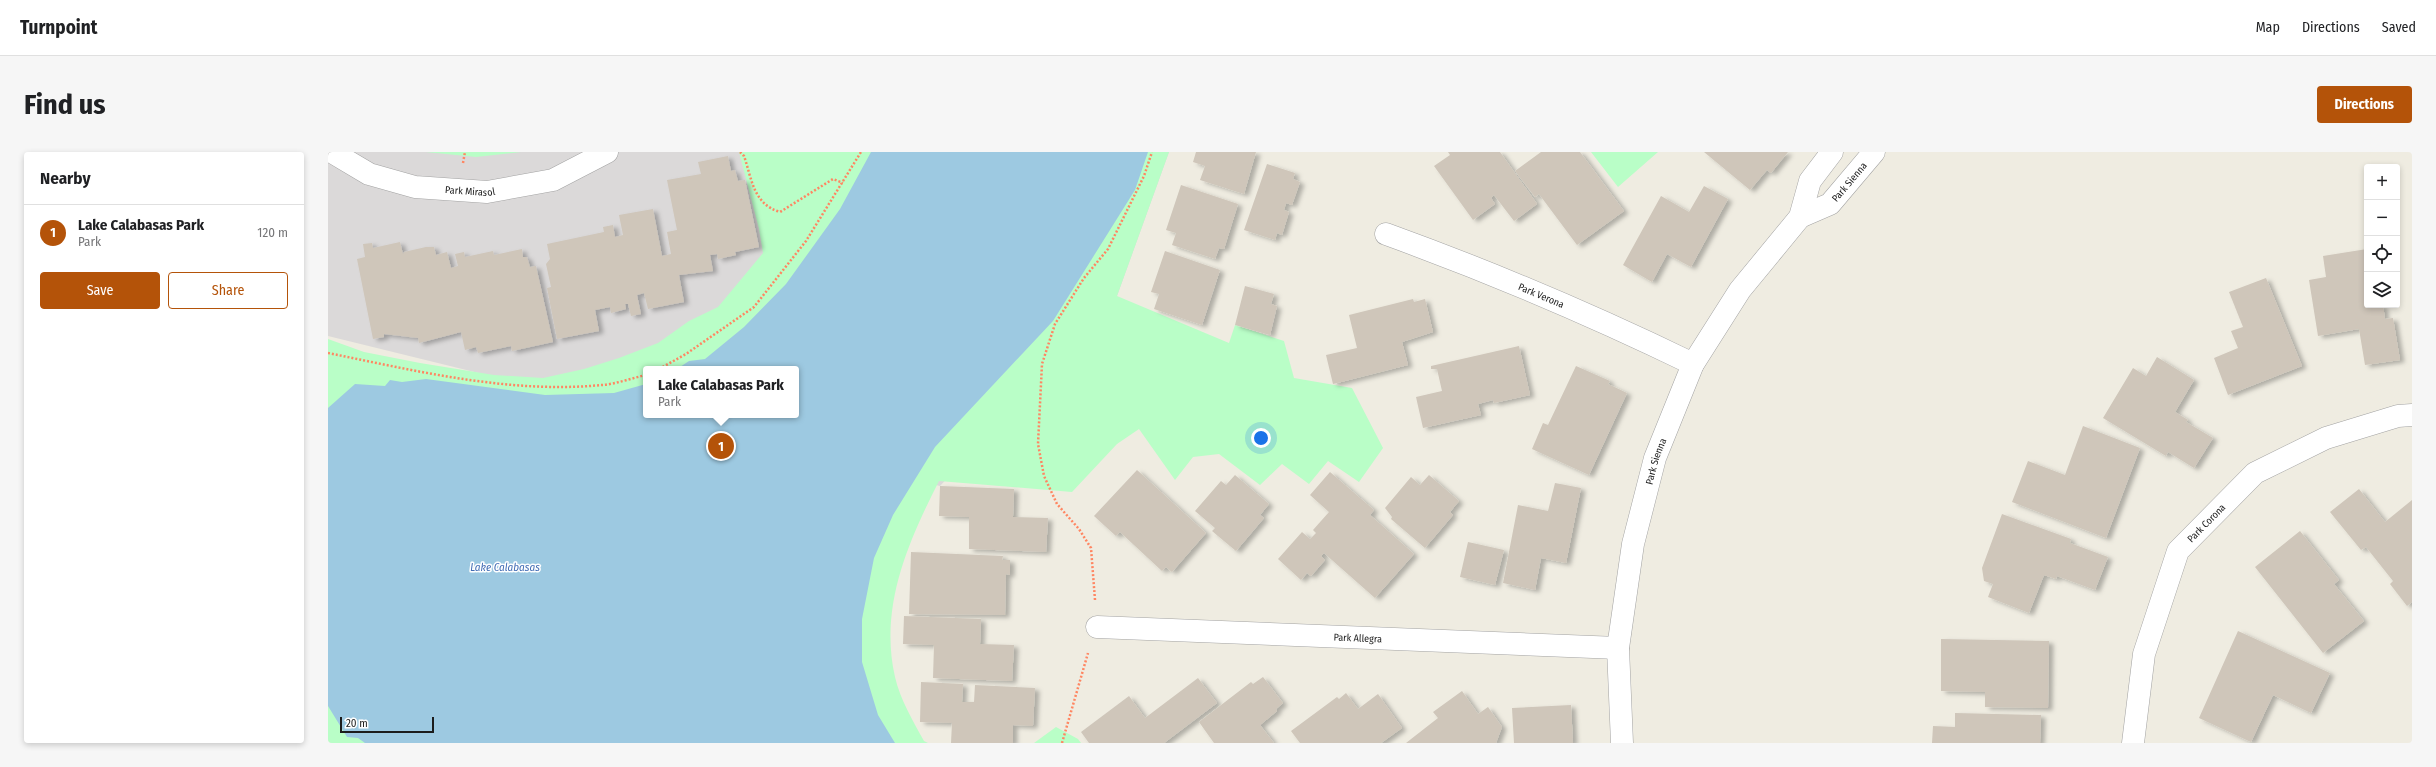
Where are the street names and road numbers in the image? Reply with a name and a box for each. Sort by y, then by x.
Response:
street label: Park Sienna [1830,160,1870,205]
street label: Park Mirasol [445,184,496,199]
street label: Park Verona [1516,281,1566,311]
street label: Park Sienna [1643,436,1669,486]
street label: Park Corona [2185,502,2228,545]
street label: Park Allegra [1333,632,1382,645]

